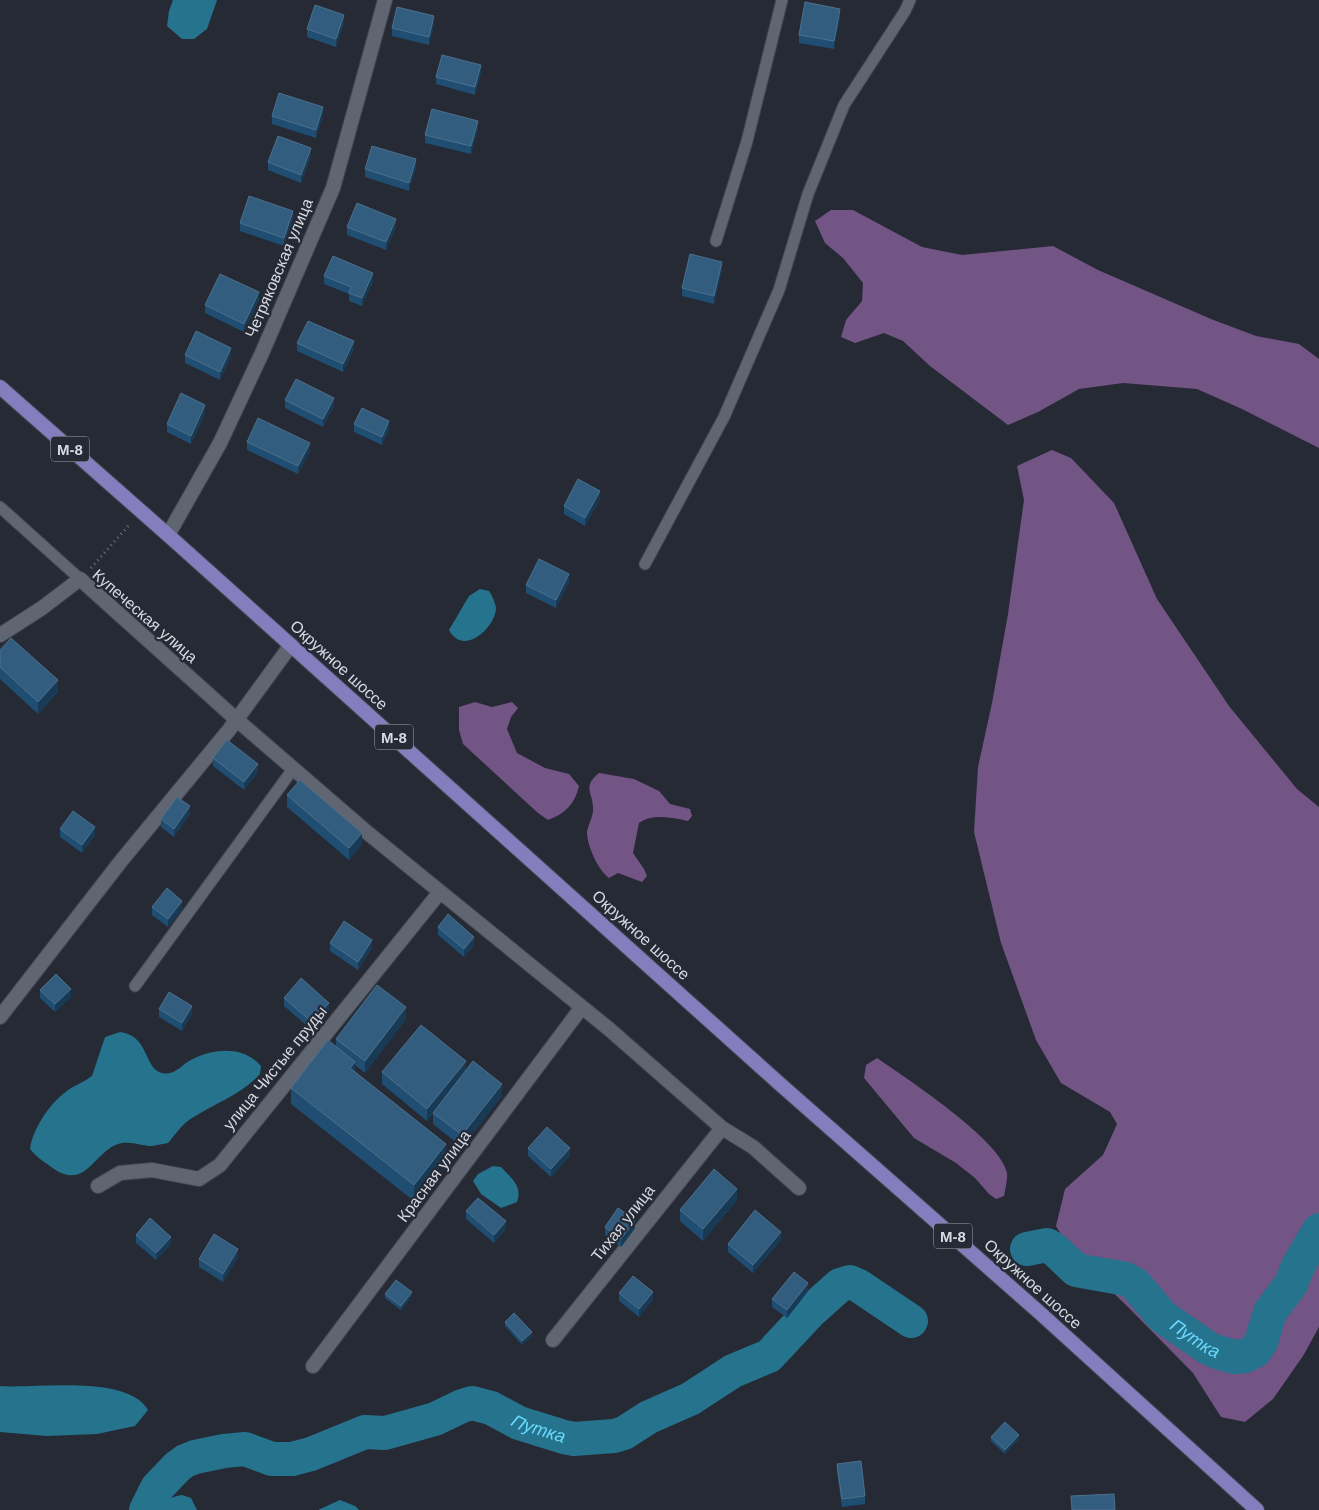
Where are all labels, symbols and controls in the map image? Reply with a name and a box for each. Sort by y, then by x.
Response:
street label: Четряковская улица [242,196,316,340]
road number: М-8 [51,436,89,462]
street label: Купеческая улица [89,566,201,666]
street label: Окружное шоссе [287,617,391,713]
road number: М-8 [375,724,413,750]
street label: Окружное шоссе [589,887,693,983]
street label: улица Чистые пруды [220,1003,330,1133]
street label: Красная улица [394,1127,474,1225]
street label: Тихая улица [588,1182,658,1264]
road number: М-8 [934,1224,972,1248]
street label: Окружное шоссе [981,1236,1085,1332]
water label: Путка [1166,1315,1223,1362]
water label: Путка [508,1411,568,1447]

